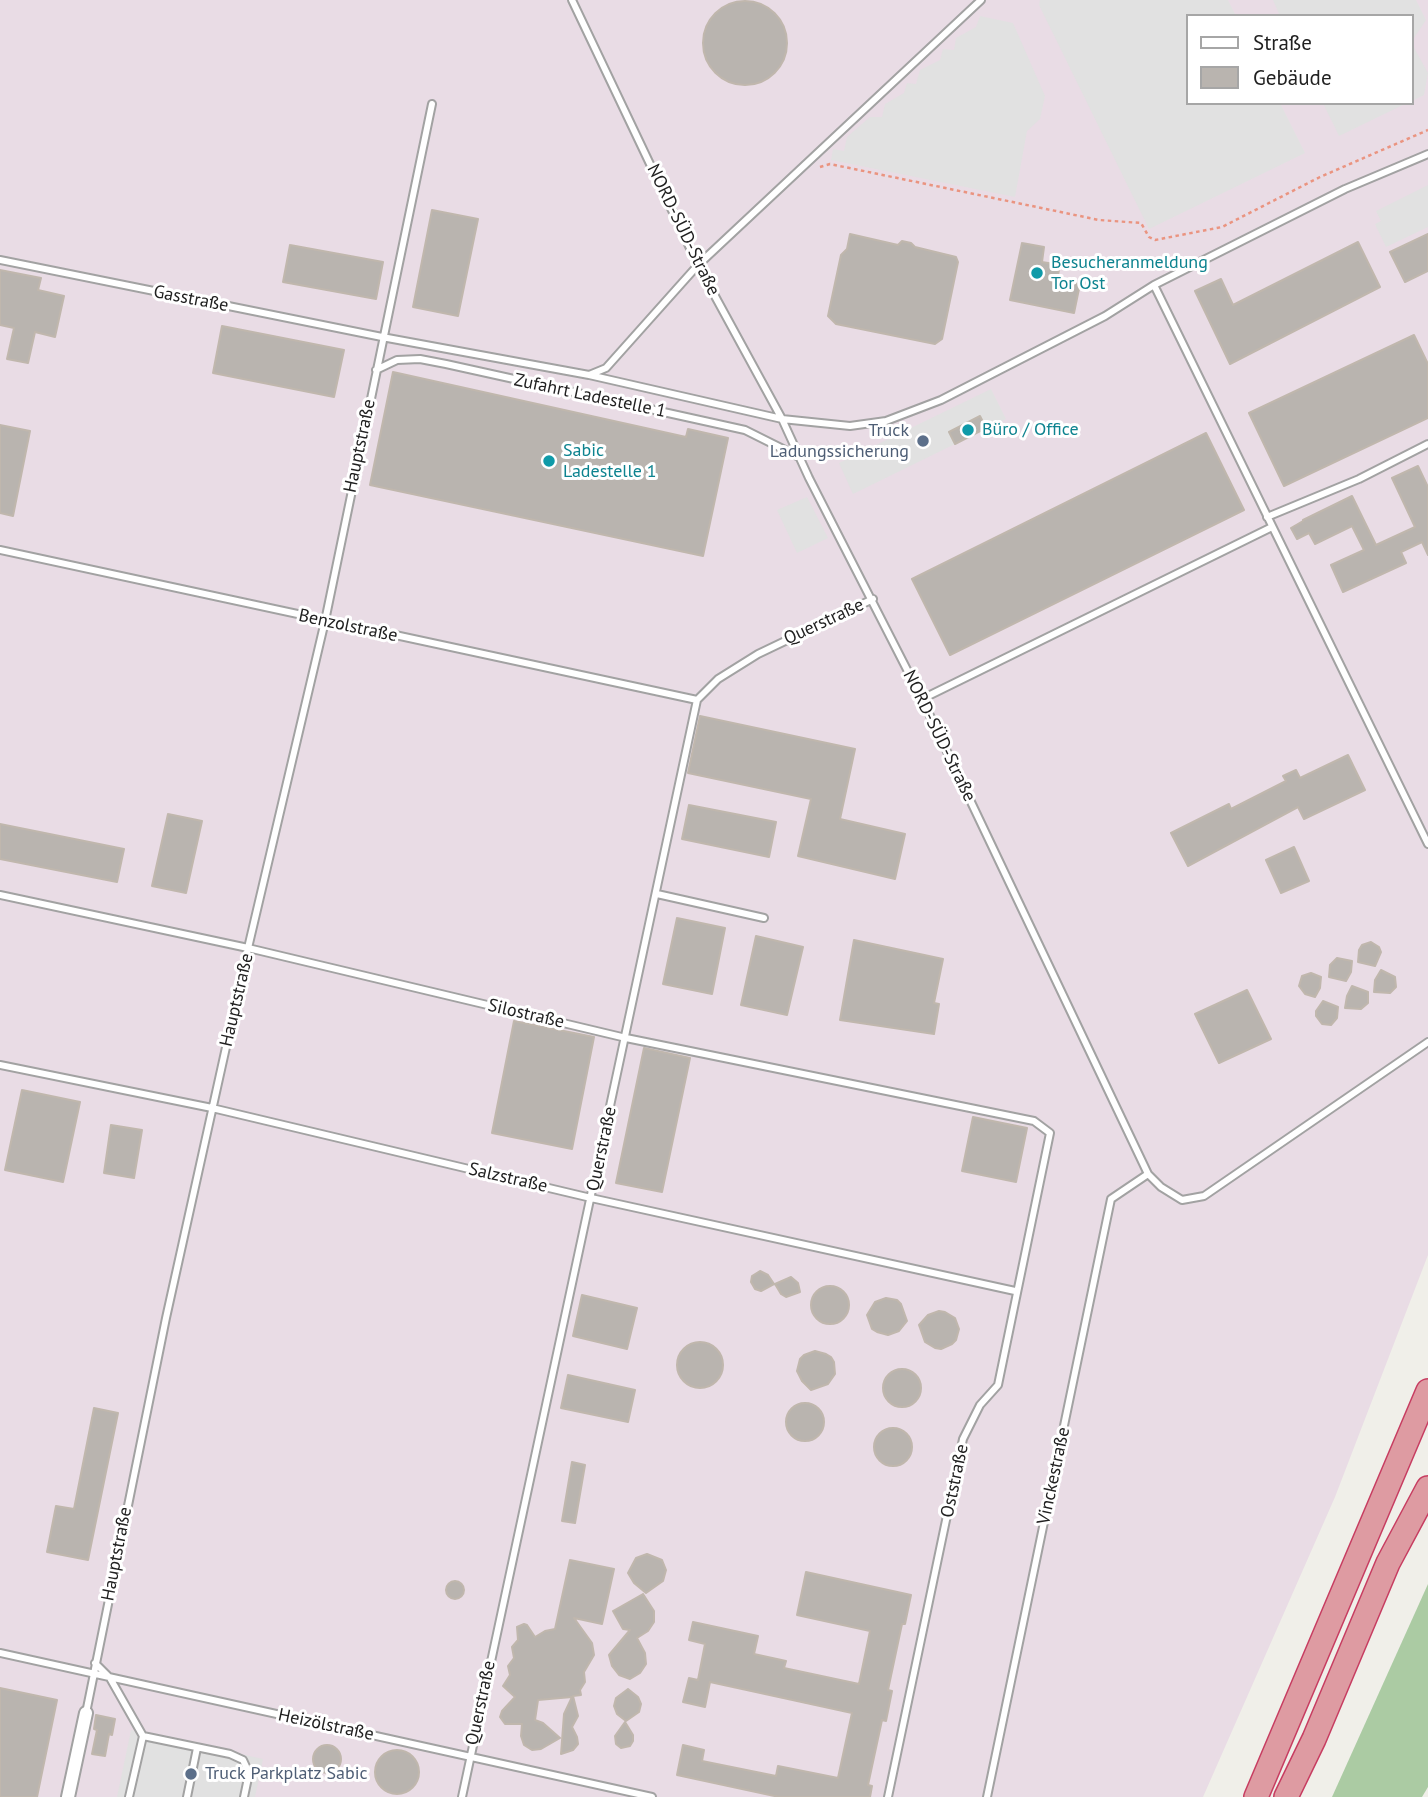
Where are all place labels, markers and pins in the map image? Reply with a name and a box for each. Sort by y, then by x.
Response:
place label: Besucheranmeldung Tor Ost [1051,252,1208,294]
marker: Besucheranmeldung Tor Ost [1029,265,1045,281]
place label: Büro / Office [982,419,1079,441]
place label: Truck Ladungssicherung [770,420,909,462]
marker: Büro / Office [960,422,976,438]
marker: Truck Ladungssicherung [915,433,931,449]
place label: Sabic Ladestelle 1 [563,440,657,482]
marker: Sabic Ladestelle 1 [541,453,557,469]
place label: Truck Parkplatz Sabic [205,1763,368,1785]
marker: Truck Parkplatz Sabic [183,1766,199,1782]

